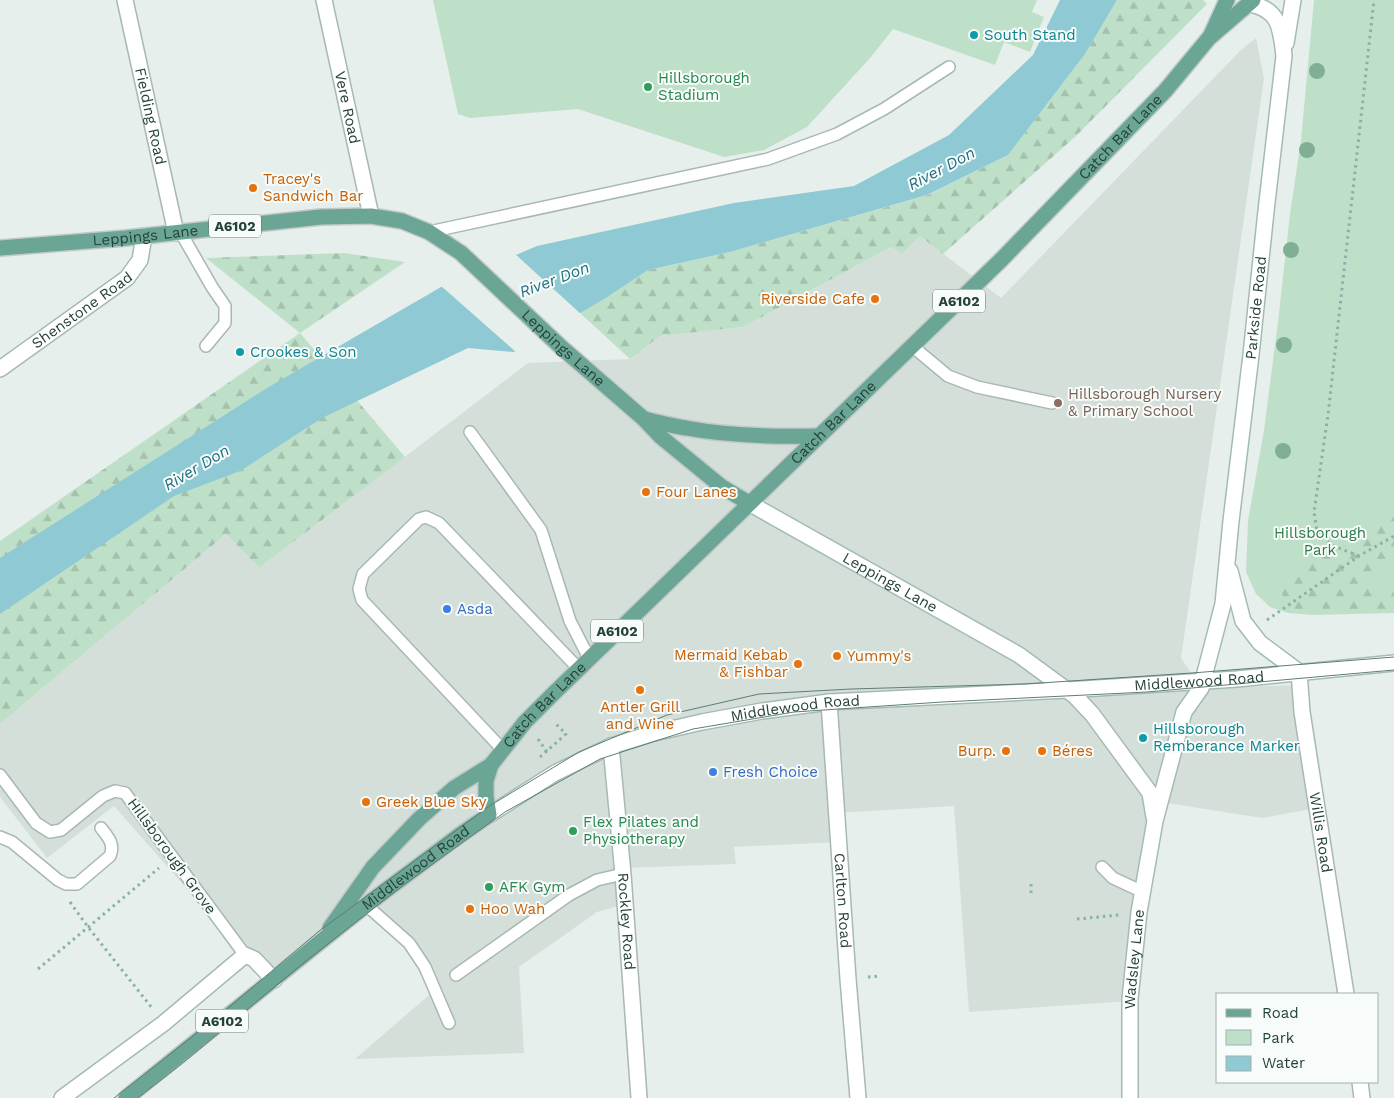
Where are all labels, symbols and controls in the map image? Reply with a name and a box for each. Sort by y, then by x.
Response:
place label: South Stand [984,26,1076,44]
marker: South Stand [968,29,980,41]
street label: Fielding Road [131,66,170,166]
street label: Vere Road [331,69,364,146]
place label: Hillsborough Stadium [658,69,750,104]
marker: Hillsborough Stadium [642,81,654,93]
street label: Catch Bar Lane [1075,90,1166,184]
water label: River Don [904,143,978,194]
place label: Tracey's Sandwich Bar [263,170,363,205]
marker: Tracey's Sandwich Bar [247,182,259,194]
road number: A6102 [209,215,261,238]
street label: Leppings Lane [92,221,199,250]
street label: Parkside Road [1242,255,1270,360]
water label: River Don [517,257,592,301]
street label: Shenstone Road [28,268,136,352]
place label: Riverside Cafe [761,290,865,308]
road number: A6102 [933,290,985,312]
marker: Riverside Cafe [869,293,881,305]
street label: Leppings Lane [518,306,609,390]
place label: Crookes & Son [250,343,356,361]
marker: Crookes & Son [234,346,246,358]
street label: Catch Bar Lane [787,377,880,468]
place label: Hillsborough Nursery & Primary School [1068,385,1222,420]
marker: Hillsborough Nursery & Primary School [1052,397,1064,409]
water label: River Don [160,440,233,494]
place label: Four Lanes [656,483,737,501]
marker: Four Lanes [640,486,652,498]
park label: Hillsborough Park [1274,524,1366,559]
street label: Leppings Lane [840,549,941,616]
place label: Asda [457,600,493,618]
marker: Asda [441,603,453,615]
road number: A6102 [591,620,643,642]
place label: Mermaid Kebab & Fishbar [674,646,788,681]
place label: Yummy's [847,647,911,665]
marker: Yummy's [831,650,843,662]
street label: Catch Bar Lane [499,658,590,751]
marker: Mermaid Kebab & Fishbar [792,658,804,670]
street label: Middlewood Road [1134,667,1265,695]
marker: Antler Grill and Wine [634,684,646,696]
street label: Middlewood Road [729,691,860,726]
place label: Antler Grill and Wine [600,698,680,733]
place label: Hillsborough Remberance Marker [1153,720,1300,755]
marker: Hillsborough Remberance Marker [1137,732,1149,744]
place label: Burp. [958,742,996,760]
place label: Béres [1052,742,1093,760]
marker: Burp. [1000,745,1012,757]
marker: Béres [1036,745,1048,757]
place label: Fresh Choice [723,763,818,781]
marker: Fresh Choice [707,766,719,778]
street label: Willis Road [1306,791,1336,874]
place label: Greek Blue Sky [376,793,487,811]
street label: Hillsborough Grove [124,794,220,918]
marker: Greek Blue Sky [360,796,372,808]
place label: Flex Pilates and Physiotherapy [583,813,699,848]
street label: Middlewood Road [358,822,473,914]
marker: Flex Pilates and Physiotherapy [567,825,579,837]
street label: Carlton Road [830,852,855,949]
street label: Rockley Road [614,872,639,971]
place label: AFK Gym [499,878,566,896]
marker: AFK Gym [483,881,495,893]
place label: Hoo Wah [480,900,545,918]
marker: Hoo Wah [464,903,476,915]
street label: Wadsley Lane [1121,908,1148,1009]
legend [1216,993,1379,1083]
text: Road [1262,1004,1299,1022]
road number: A6102 [196,1009,248,1032]
text: Park [1262,1029,1295,1047]
text: Water [1262,1054,1305,1072]

